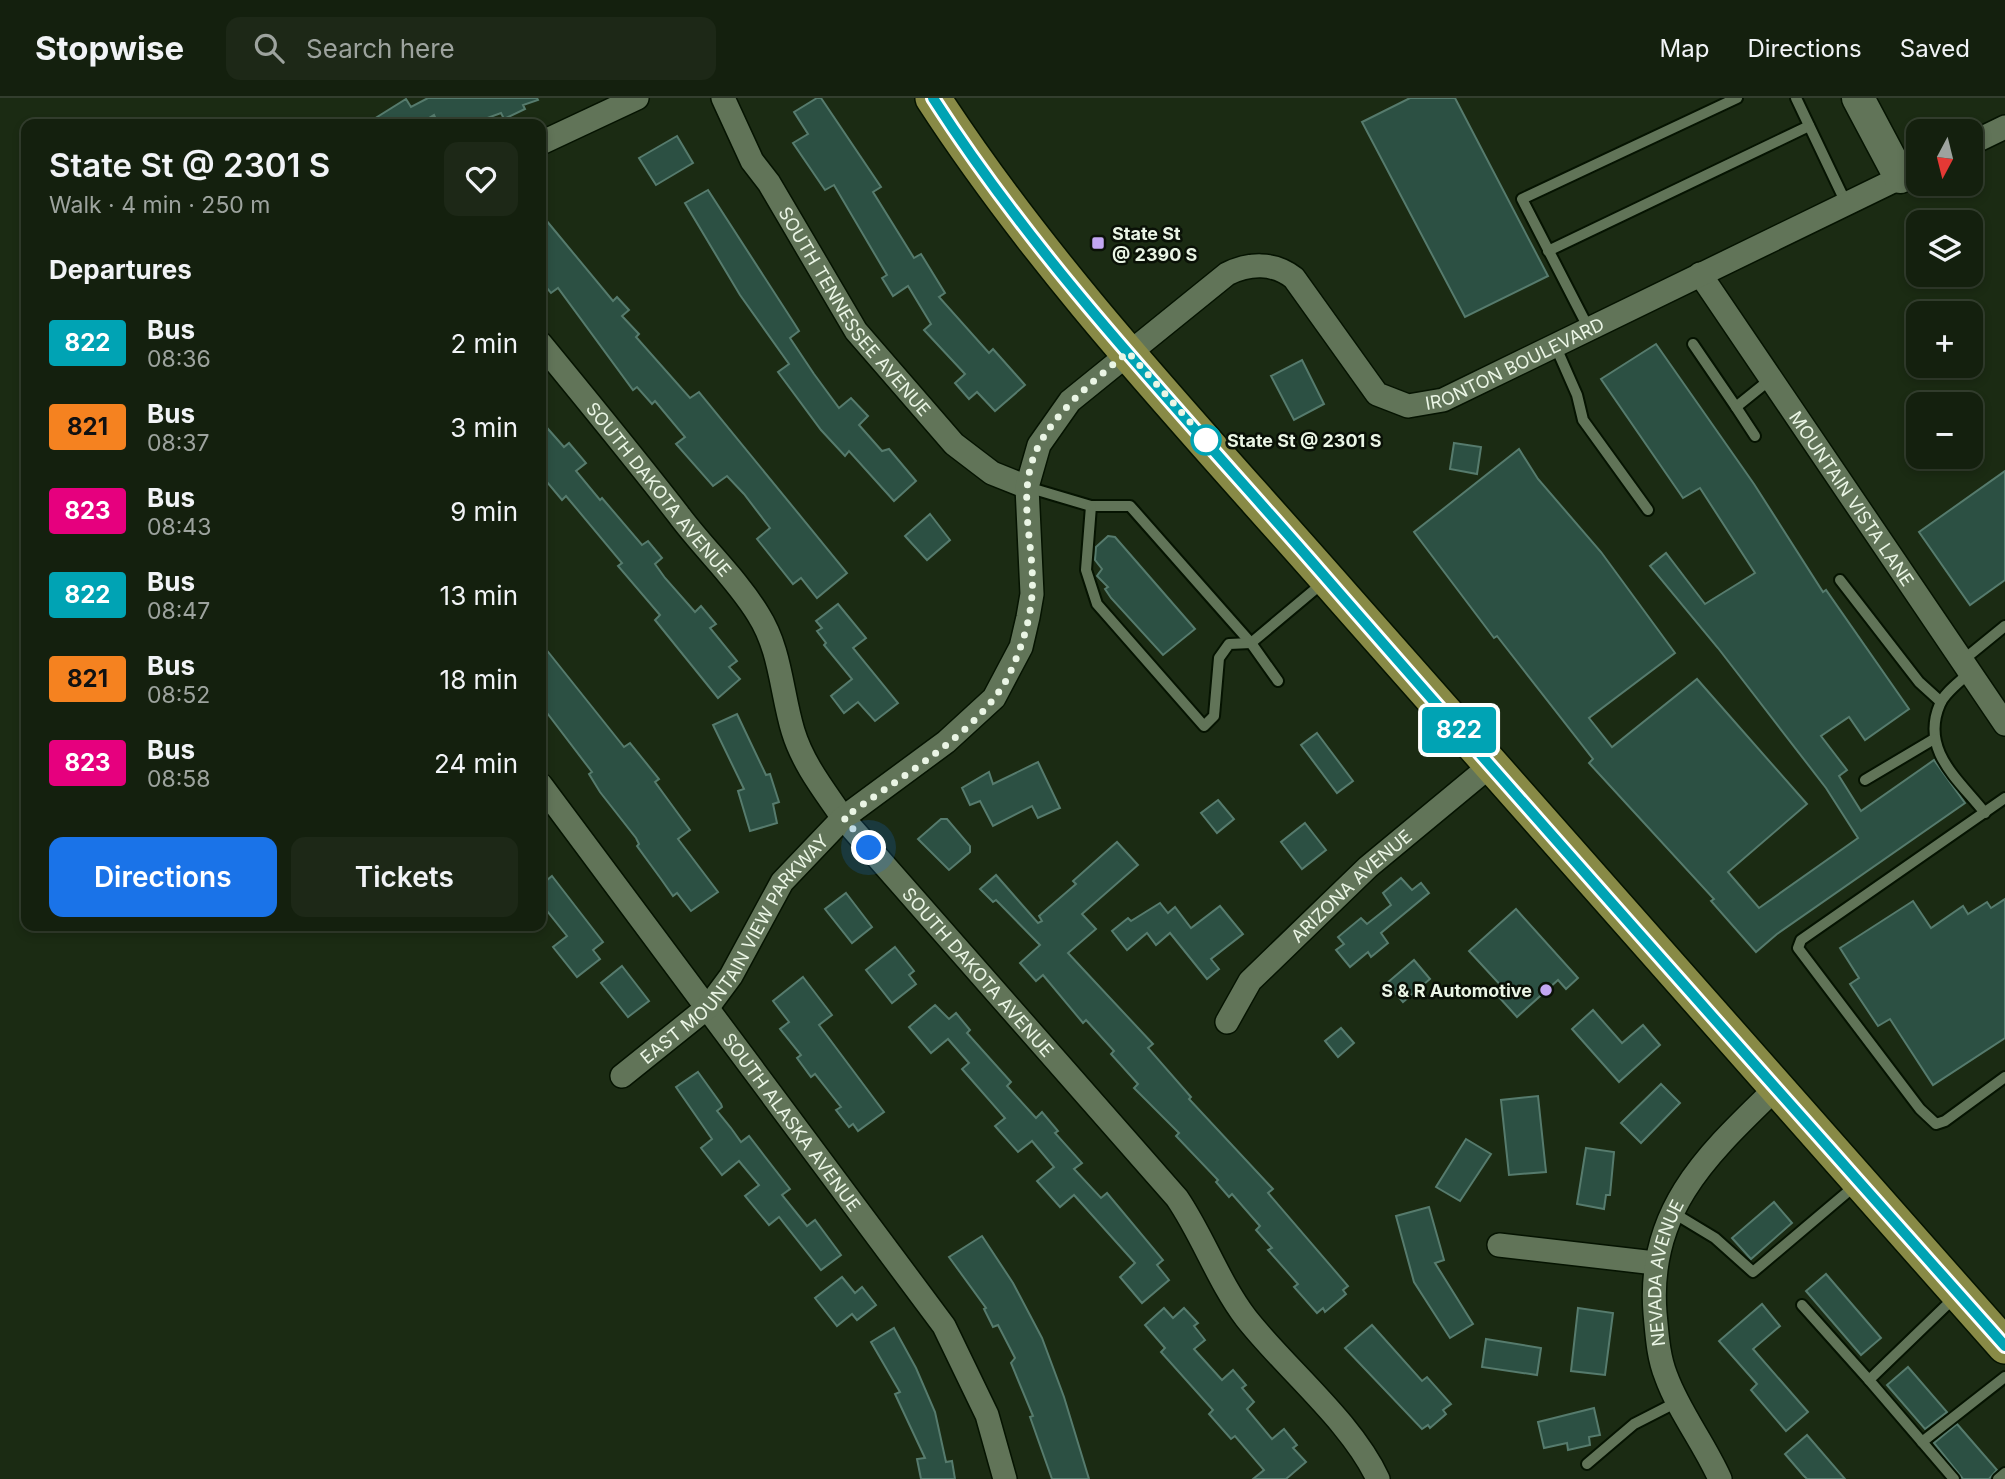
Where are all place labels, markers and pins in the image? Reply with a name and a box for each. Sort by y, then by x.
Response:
place label: State St @ 2390 S [1112,223,1198,265]
marker: State St @ 2390 S [1090,235,1106,251]
marker: State St @ 2301 S [1191,425,1221,455]
place label: State St @ 2301 S [1227,430,1382,451]
place label: S & R Automotive [1381,980,1532,1001]
marker: S & R Automotive [1538,982,1554,998]

